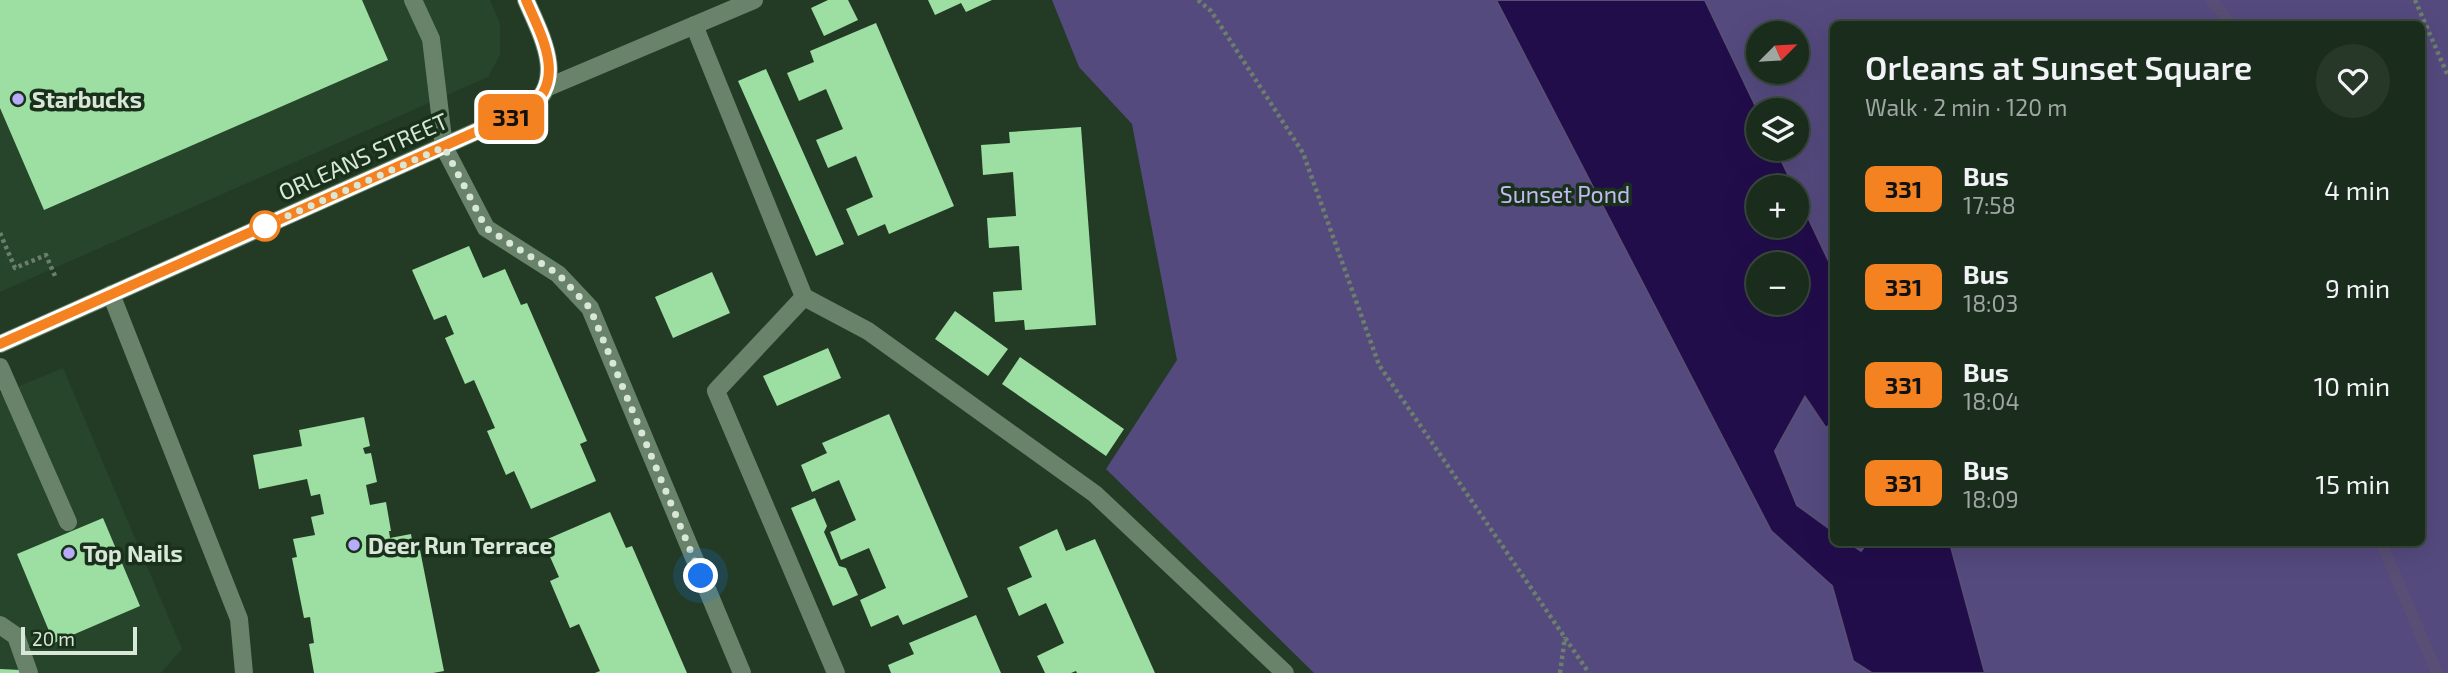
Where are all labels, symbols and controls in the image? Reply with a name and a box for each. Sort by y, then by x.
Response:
north arrow [1746,21,1810,84]
map controls [1746,21,1809,315]
button: heart [2316,44,2390,118]
text: Orleans at Sunset Square [1865,47,2252,87]
place label: Starbucks [32,85,142,113]
marker: Starbucks [10,91,26,107]
text: Walk · 2 min · 120 m [1865,93,2067,121]
line badge: 331 [471,94,551,140]
button: layers [1746,98,1809,161]
text: 331 [492,102,530,131]
street label: ORLEANS STREET [274,106,452,206]
text: Bus [1963,160,2009,191]
text: 331 [1885,174,1922,203]
text: 4 min [2324,174,2390,205]
button: + [1746,175,1809,238]
park label: Sunset Pond [1500,180,1630,208]
text: 17:58 [1963,191,2016,219]
unlabelled marker [250,211,280,241]
button: − [1746,252,1809,315]
text: Bus [1963,258,2009,289]
text: 331 [1885,272,1922,301]
text: 9 min [2325,272,2390,303]
text: 18:03 [1963,289,2018,317]
text: Bus [1963,356,2009,387]
text: 331 [1885,370,1922,399]
text: 10 min [2314,370,2390,401]
text: 18:04 [1963,387,2020,415]
text: Bus [1963,454,2009,485]
text: 331 [1885,468,1922,497]
text: 15 min [2316,468,2390,499]
text: 18:09 [1963,485,2019,513]
place label: Deer Run Terrace [368,531,553,559]
marker: Deer Run Terrace [346,537,362,553]
place label: Top Nails [83,539,183,567]
marker: Top Nails [61,545,77,561]
your location [683,558,718,593]
scale bar [21,624,136,656]
text: 20 m [32,627,75,650]

